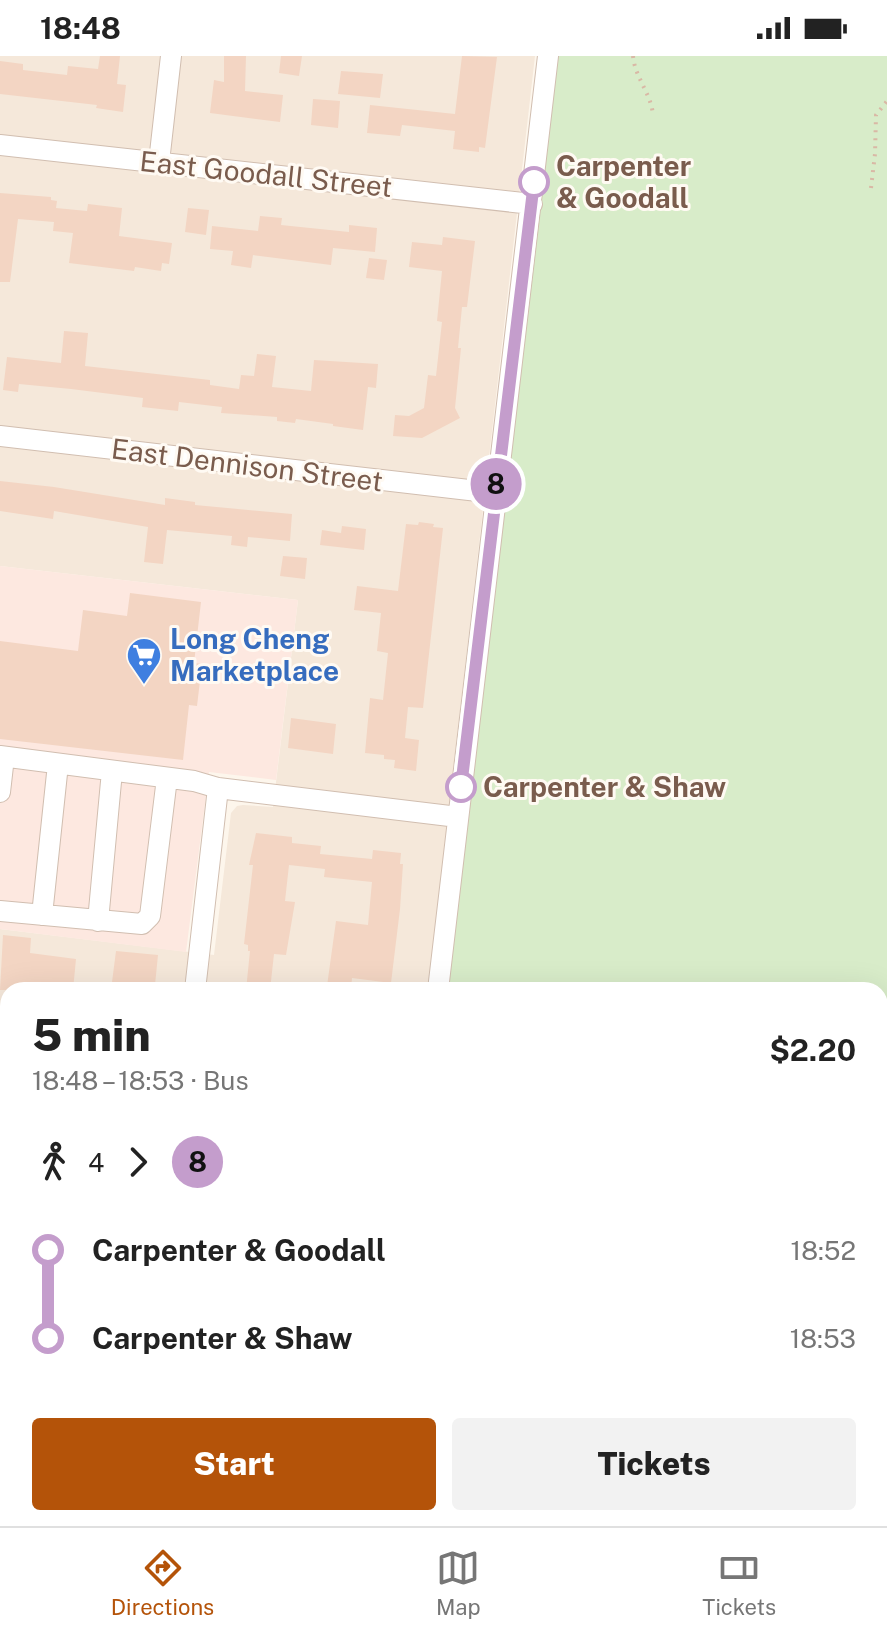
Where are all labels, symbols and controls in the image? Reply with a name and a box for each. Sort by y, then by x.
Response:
text: 18:48 [40,10,121,46]
street label: East Goodall Street [138,144,394,203]
place label: Carpenter & Goodall [556,149,691,214]
marker: Carpenter & Goodall [519,167,549,197]
street label: East Dennison Street [109,431,385,498]
line badge: 8 [470,458,522,510]
text: 8 [487,467,505,500]
place label: Long Cheng Marketplace [170,622,339,687]
supermarket icon: Long Cheng Marketplace [125,636,163,686]
place label: Carpenter & Shaw [483,770,726,803]
marker: Carpenter & Shaw [446,772,476,802]
text: 5 min [32,1009,151,1061]
text: $2.20 [769,1032,856,1068]
text: 18:48 – 18:53 · Bus [32,1065,249,1096]
icon: walk [32,1140,76,1184]
icon: forward [116,1140,160,1184]
text: 8 [188,1145,207,1178]
text: 4 [88,1147,104,1178]
text: Carpenter & Goodall [92,1232,386,1268]
text: 18:52 [791,1235,856,1266]
text: Carpenter & Shaw [92,1320,352,1356]
text: 18:53 [790,1323,856,1354]
button: Start [32,1418,436,1510]
button: Tickets [452,1418,856,1510]
tab: Directions [111,1546,214,1620]
tab: Map [436,1546,481,1620]
tab: Tickets [702,1546,776,1620]

